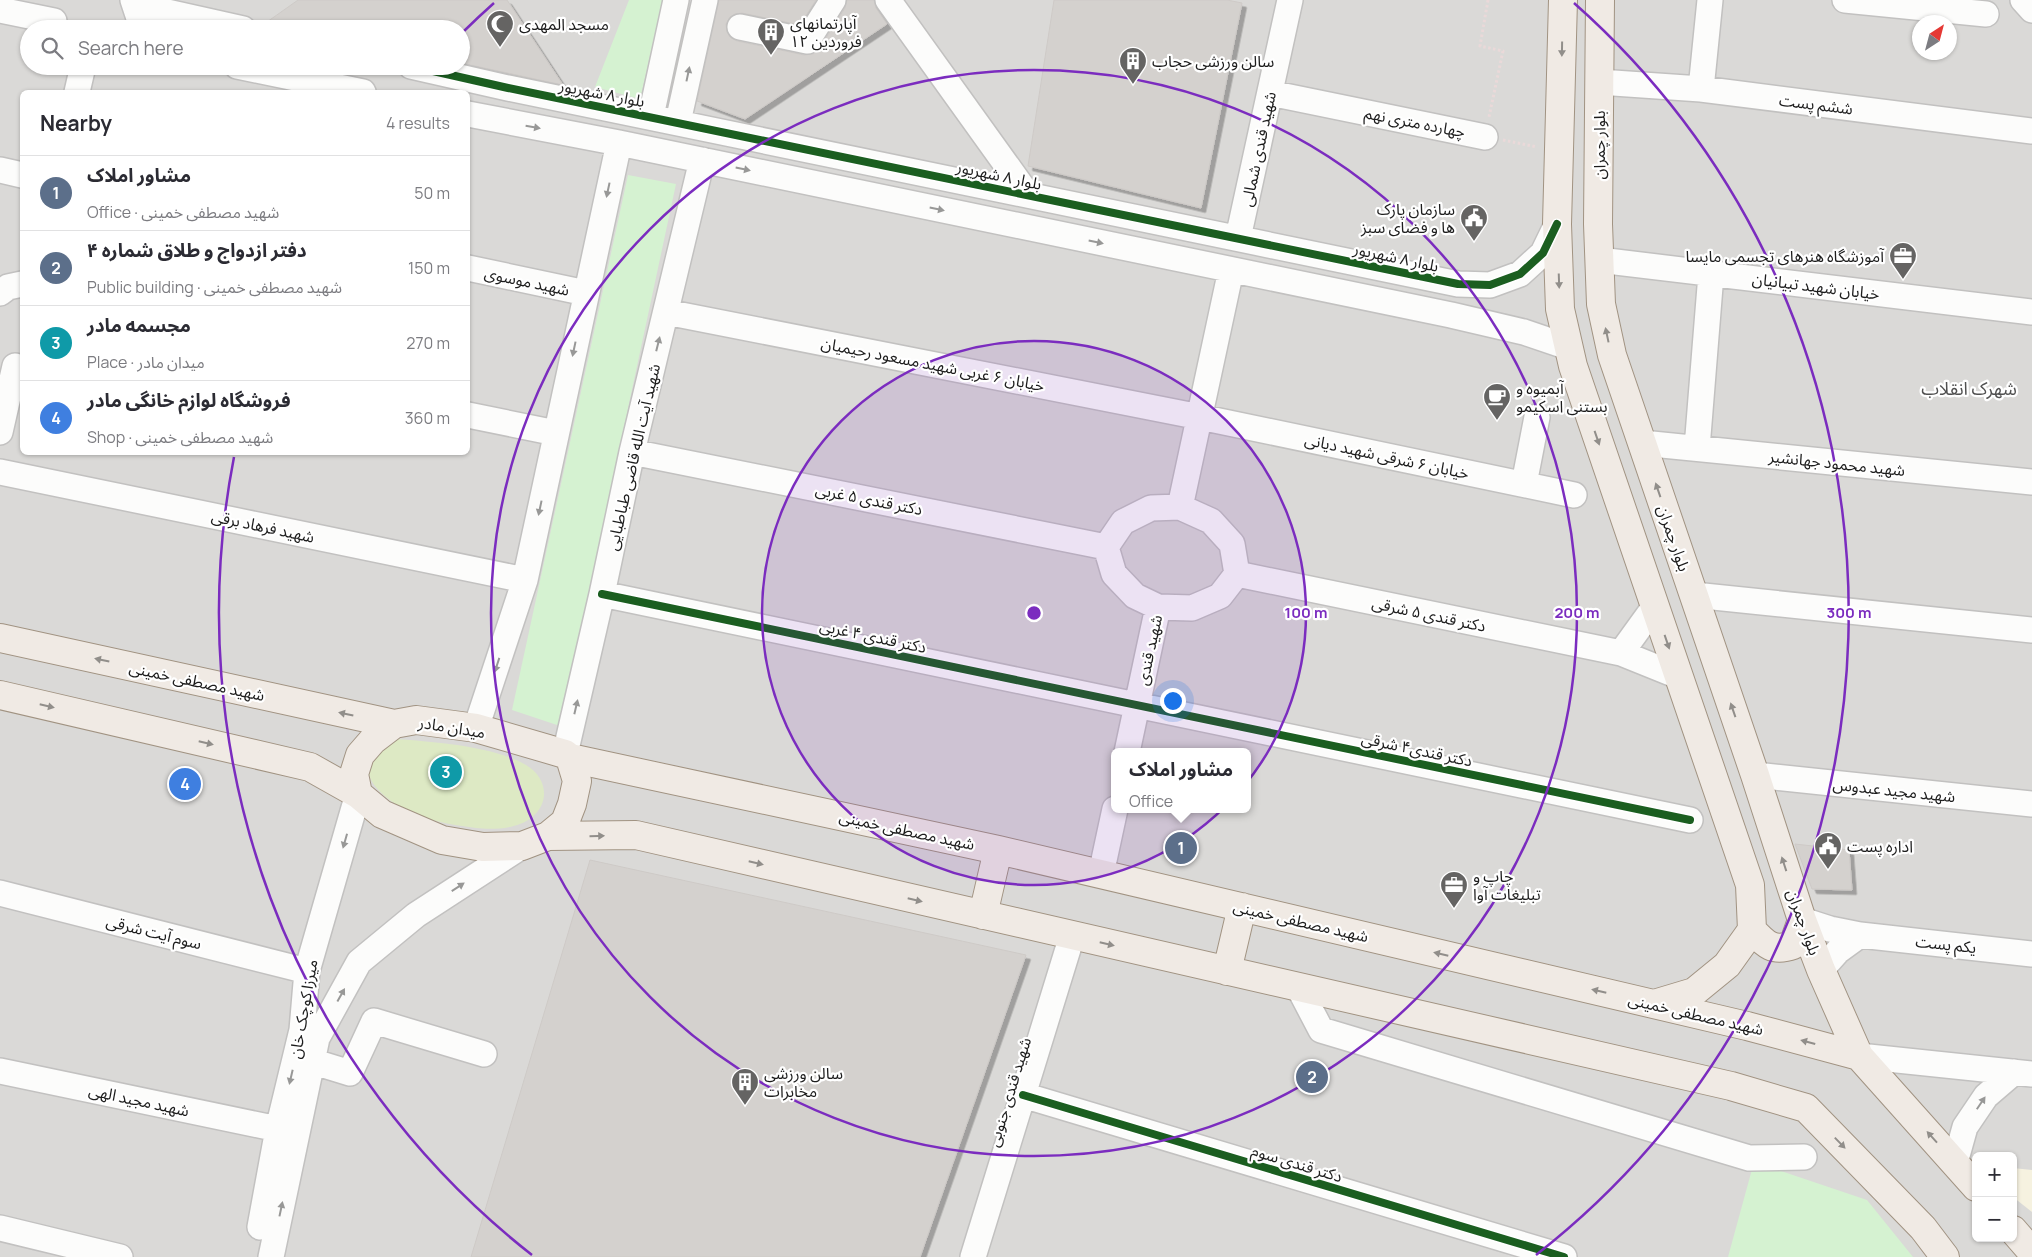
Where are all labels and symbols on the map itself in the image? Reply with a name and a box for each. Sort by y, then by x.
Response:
mosque icon: مسجد المهدی [485,9,515,48]
place label: آپارتمانهای ۱۲ فروردین [790,12,862,52]
place label: مسجد المهدی [519,13,609,35]
north arrow [1912,15,1957,60]
building icon: آپارتمانهای ۱۲ فروردین [756,17,786,56]
one-way arrow [1558,41,1566,57]
building icon: سالن ورزشی حجاب [1118,46,1148,85]
place label: سالن ورزشی حجاب [1152,50,1274,72]
one-way arrow [685,66,693,82]
street label: بلوار ۸ شهریور [556,74,647,112]
street label: شهید قندی شمالی [1235,89,1281,209]
street label: ششم پست [1778,89,1854,121]
street label: چهارده متری نهم [1362,101,1467,145]
street label: بلوار چمران [1588,111,1610,179]
one-way arrow [525,123,540,131]
street label: بلوار ۸ شهریور [953,155,1044,195]
one-way arrow [736,165,752,173]
one-way arrow [604,183,612,199]
place label: سازمان پارک ها و فضای سبز [1360,198,1455,238]
public building icon: سازمان پارک ها و فضای سبز [1459,203,1489,242]
one-way arrow [929,205,944,213]
street label: بلوار ۸ شهریور [1350,237,1441,277]
one-way arrow [1088,238,1103,246]
office icon: آموزشگاه هنرهای تجسمی مایسا [1888,241,1918,280]
place label: آموزشگاه هنرهای تجسمی مایسا [1685,245,1885,267]
street label: شهید موسوی [482,261,572,301]
street label: خیابان شهید تبیانیان [1751,267,1881,305]
one-way arrow [1556,273,1564,289]
one-way arrow [1603,327,1611,343]
street label: خیابان ۶ غربی شهید مسعود رحیمیان [819,332,1047,396]
one-way arrow [655,336,663,351]
one-way arrow [570,342,578,358]
street label: شهید آیت الله قاضی طباطبایی [601,361,665,553]
district label: شهرک انقلاب [1921,376,2017,400]
place label: آبمیوه و بستنی اسکیمو [1516,377,1608,417]
cafe icon: آبمیوه و بستنی اسکیمو [1482,382,1512,421]
street label: خیابان ۶ شرقی شهید دیانی [1303,428,1471,484]
one-way arrow [1594,431,1601,446]
street label: شهید محمود جهانشیر [1767,445,1906,481]
street label: دکتر قندی ۵ غربی [814,478,924,520]
one-way arrow [1654,482,1662,497]
one-way arrow [536,501,544,517]
street label: بلوار چمران [1652,502,1696,574]
street label: شهید فرهاد برقی [209,504,317,548]
street label: دکتر قندی ۵ شرقی [1370,591,1488,637]
text: 100 m [1285,602,1327,623]
text: 200 m [1554,602,1600,623]
text: 300 m [1827,602,1871,623]
centre of rings [1025,604,1043,622]
street label: شهید قندی [1131,613,1167,687]
street label: دکتر قندی ۴ غربی [818,614,928,658]
one-way arrow [1663,634,1671,649]
one-way arrow [94,656,109,664]
street label: شهید مصطفی خمینی [127,656,267,706]
one-way arrow [493,657,500,672]
your location [1160,688,1186,714]
one-way arrow [572,699,580,715]
one-way arrow [40,702,55,710]
one-way arrow [1729,702,1737,717]
one-way arrow [338,710,354,718]
street label: میدان مادر [416,711,487,743]
street label: دکتر قندی۴ شرقی [1360,727,1474,771]
one-way arrow [198,739,213,747]
pin: 3 [430,753,462,791]
pin: 4 [169,765,201,803]
street label: شهید مجید عبدوس [1832,773,1956,807]
street label: شهید مصطفی خمینی [837,805,977,855]
pin: 1 [1165,829,1197,867]
one-way arrow [589,831,605,839]
public building icon: اداره پست [1813,831,1843,870]
one-way arrow [340,833,348,848]
place label: اداره پست [1847,835,1913,857]
one-way arrow [1780,856,1788,871]
one-way arrow [749,859,764,867]
place label: چاپ و تبلیغات آوا [1473,865,1541,905]
office icon: چاپ و تبلیغات آوا [1439,870,1469,909]
one-way arrow [452,882,465,892]
street label: بلوار چمران [1782,886,1826,958]
street label: شهید مصطفی خمینی [1231,895,1371,947]
one-way arrow [907,896,922,904]
street label: سوم آیت شرقی [104,910,204,956]
street label: یکم پست [1914,930,1977,960]
one-way arrow [1100,940,1115,948]
one-way arrow [1433,950,1448,958]
street label: میرزا کوچک خان [283,958,323,1060]
one-way arrow [1591,987,1606,995]
street label: شهید مصطفی خمینی [1626,988,1766,1040]
one-way arrow [336,989,345,1002]
street label: شهید قندی جنوبی [982,1035,1036,1149]
one-way arrow [1800,1038,1815,1046]
pin: 2 [1296,1058,1328,1096]
place label: سالن ورزشی مخابرات [764,1062,843,1102]
building icon: سالن ورزشی مخابرات [730,1067,760,1106]
one-way arrow [287,1070,295,1085]
street label: شهید مجید الهی [87,1079,191,1121]
one-way arrow [1976,1096,1986,1109]
one-way arrow [1926,1131,1938,1143]
one-way arrow [1834,1137,1846,1149]
street label: دکتر قندی سوم [1248,1139,1345,1189]
one-way arrow [277,1202,285,1217]

